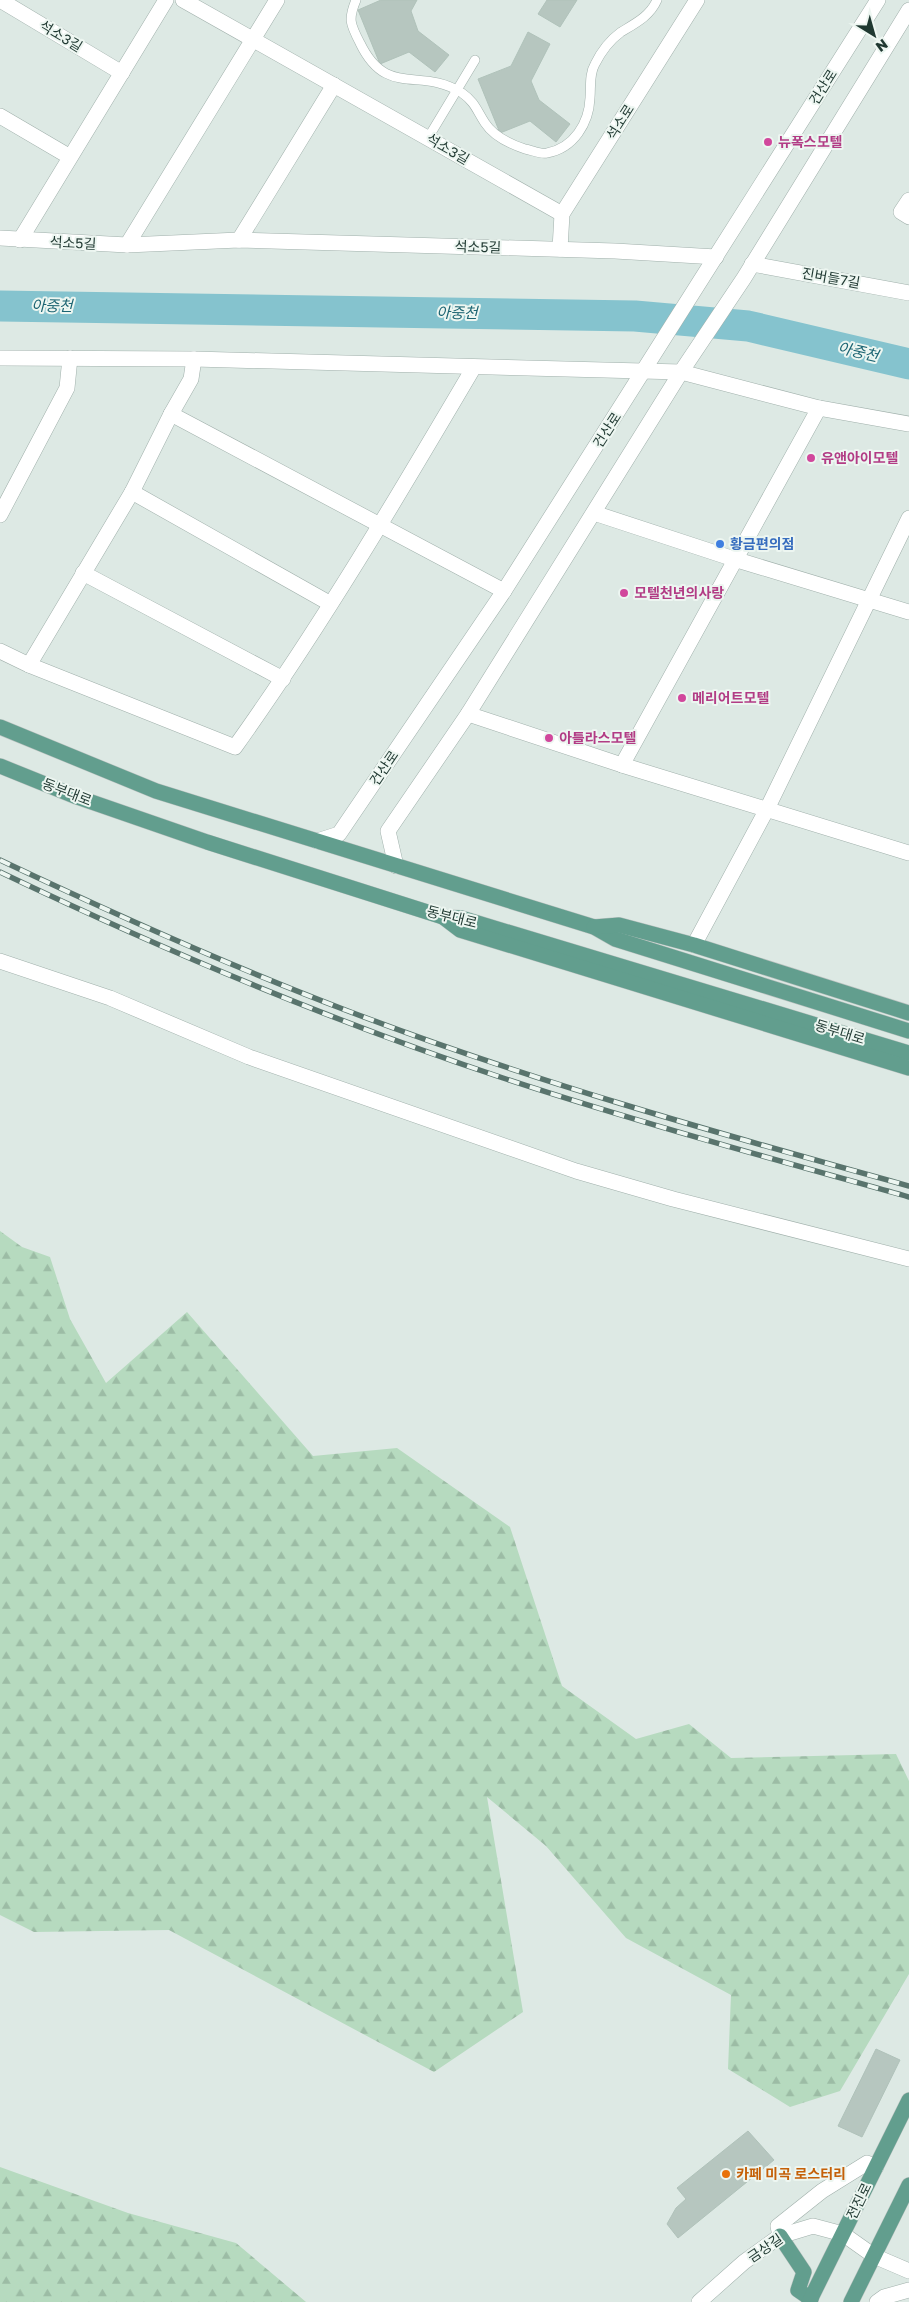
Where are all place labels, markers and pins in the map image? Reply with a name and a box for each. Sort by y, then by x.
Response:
place label: 뉴폭스모텔 [778,133,843,150]
marker: 뉴폭스모텔 [762,136,774,148]
place label: 유앤아이모텔 [821,449,898,466]
marker: 유앤아이모텔 [805,452,817,464]
place label: 황금편의점 [730,535,794,552]
marker: 황금편의점 [714,538,726,550]
place label: 모텔천년의사랑 [634,584,724,601]
marker: 모텔천년의사랑 [618,587,630,599]
place label: 메리어트모텔 [692,689,769,706]
marker: 메리어트모텔 [676,692,688,704]
place label: 아틀라스모텔 [559,729,636,746]
marker: 아틀라스모텔 [543,732,555,744]
place label: 카페 미곡 로스터리 [736,2165,846,2182]
marker: 카페 미곡 로스터리 [720,2168,732,2180]

